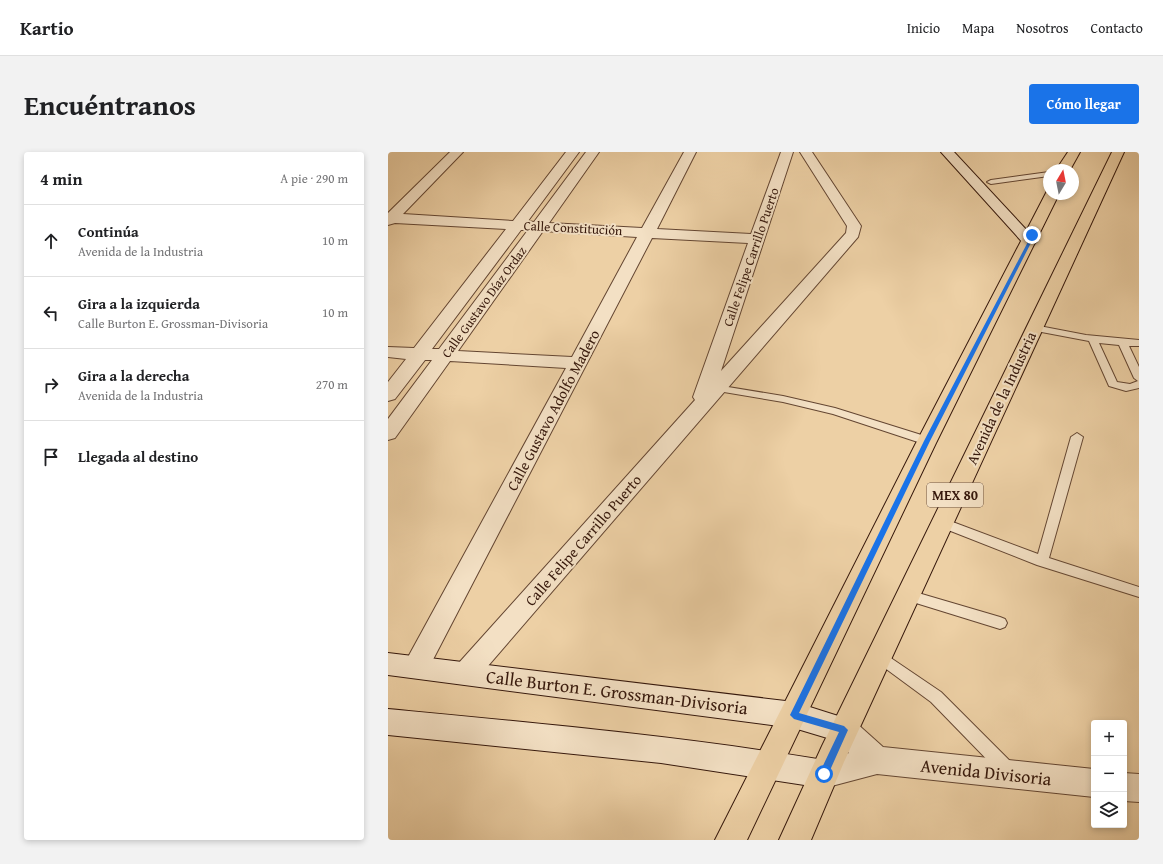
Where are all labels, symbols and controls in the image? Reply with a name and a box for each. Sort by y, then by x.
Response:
text: Kartio [20,14,74,42]
text: Inicio [907,18,940,38]
text: Mapa [962,18,994,38]
text: Nosotros [1016,18,1069,38]
text: Contacto [1091,18,1143,38]
text: Encuéntranos [24,84,196,125]
button: Cómo llegar [1029,84,1139,124]
north arrow [1043,164,1079,200]
text: 4 min [40,166,82,191]
text: A pie · 290 m [280,169,348,188]
street label: Calle Felipe Carrillo Puerto [718,185,784,329]
street label: Calle Constitución [523,216,624,240]
text: Continúa [78,221,139,242]
route end [1023,226,1041,244]
icon: ahead [40,230,62,252]
text: 10 m [322,231,348,250]
text: Avenida de la Industria [78,242,203,261]
street label: Calle Gustavo Díaz Ordaz [437,242,531,362]
text: Gira a la izquierda [78,293,200,314]
icon: left [40,302,62,324]
text: 10 m [322,303,348,322]
text: Calle Burton E. Grossman-Divisoria [78,314,268,333]
street label: Calle Gustavo Adolfo Madero [501,325,605,494]
street label: Avenida de la Industria [961,328,1041,468]
text: Gira a la derecha [78,365,189,386]
icon: right [40,374,62,396]
text: 270 m [316,375,348,394]
text: Avenida de la Industria [78,386,203,405]
icon: arrive [40,446,62,468]
text: Llegada al destino [78,446,198,467]
street label: Calle Felipe Carrillo Puerto [520,469,646,610]
road number: MEX 80 [927,483,983,507]
street label: Calle Burton E. Grossman-Divisoria [485,663,750,722]
map controls [1091,720,1127,828]
button: + [1091,720,1127,756]
street label: Avenida Divisoria [919,752,1053,792]
button: − [1091,756,1127,792]
route start [815,765,833,783]
button: layers [1091,792,1127,828]

